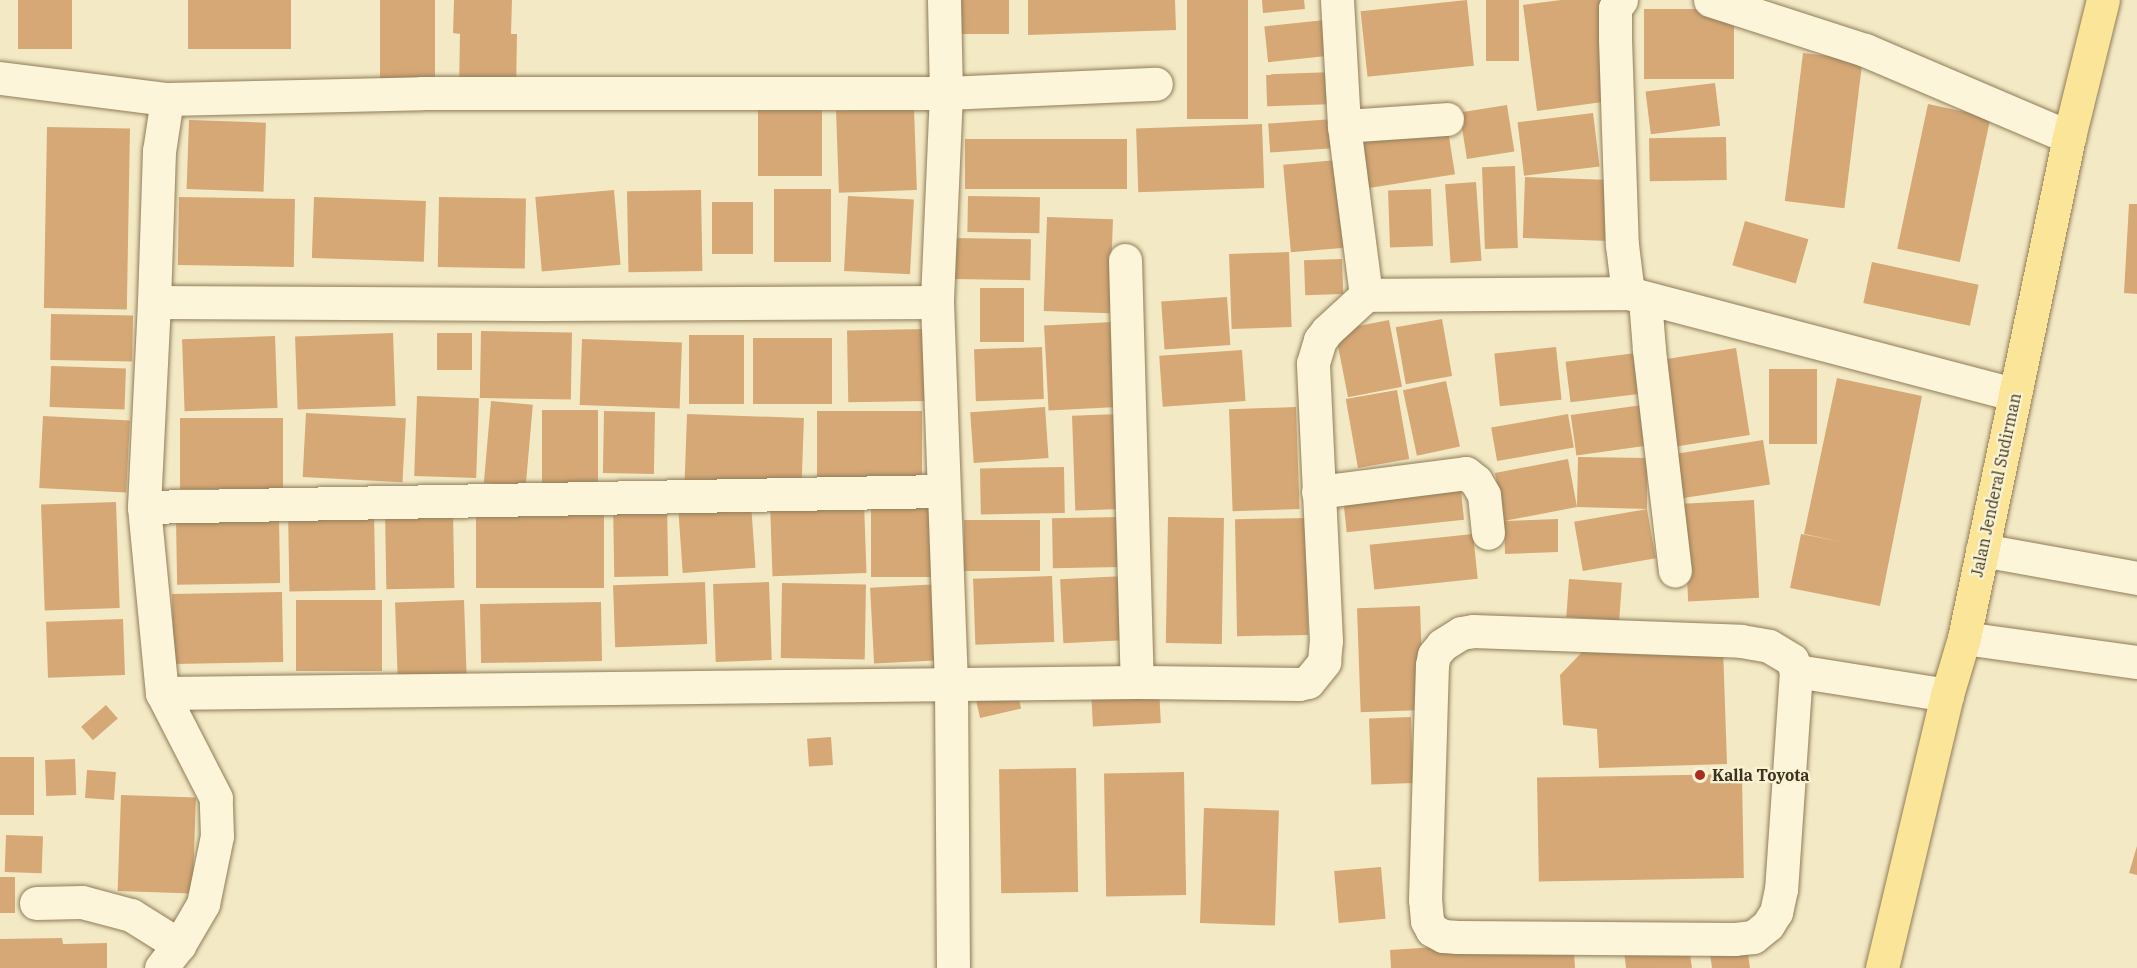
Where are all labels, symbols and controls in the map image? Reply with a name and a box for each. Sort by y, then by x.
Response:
street label: Jalan Jenderal Sudirman [1967,391,2025,579]
place label: Kalla Toyota [1712,765,1809,785]
marker: Kalla Toyota [1693,768,1707,782]

